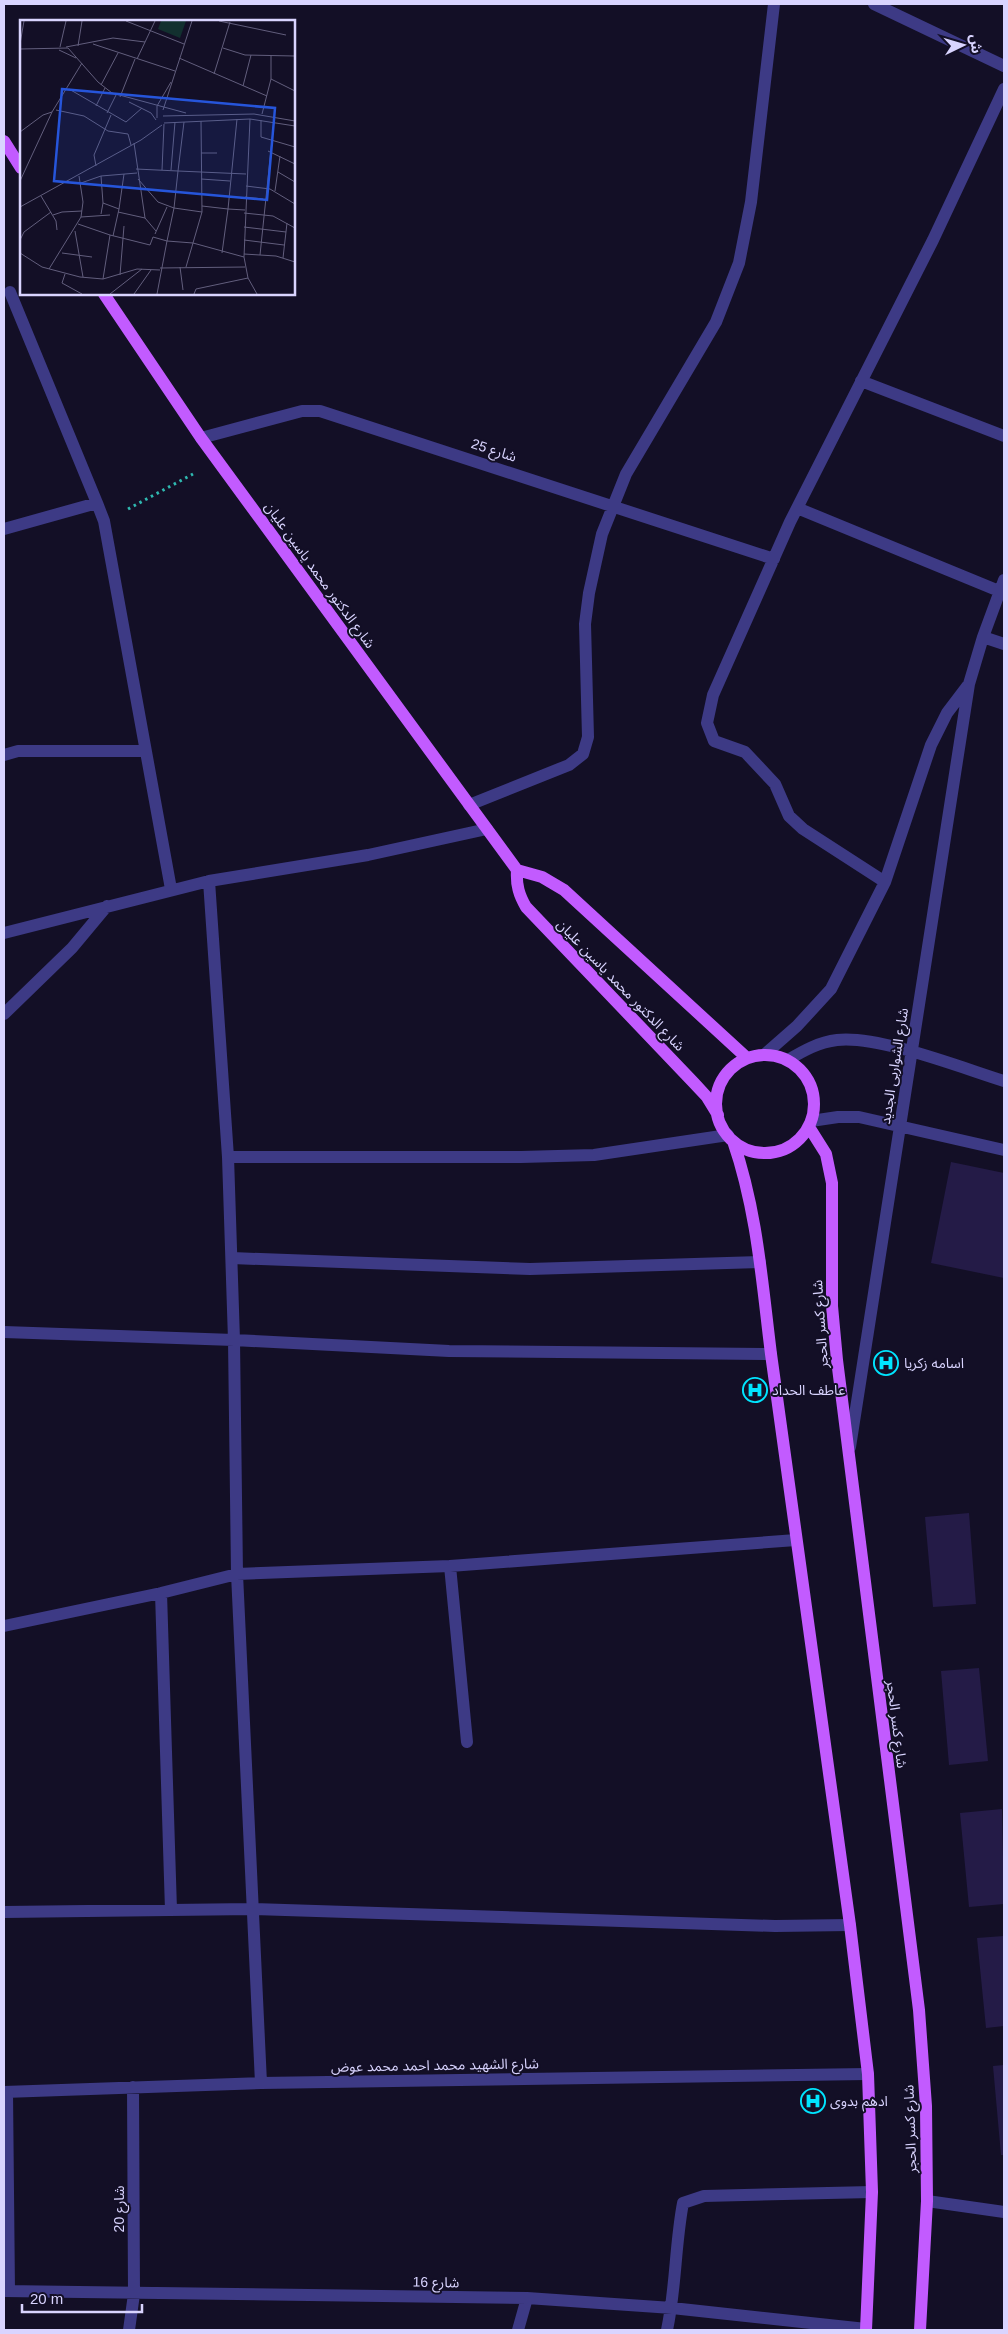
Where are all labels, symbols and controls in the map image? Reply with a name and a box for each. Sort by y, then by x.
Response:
inset map [20,20,295,295]
north arrow [938,20,988,70]
text: ش [967,34,985,54]
street label: شارع 25 [468,435,519,468]
street label: شارع الدكتور محمد ياسين عليان [259,499,378,653]
street label: شارع الدكتور محمد ياسين عليان [552,916,688,1056]
street label: شارع الشواربى الجديد [877,1007,914,1126]
street label: شارع كسر الحجر [809,1279,834,1370]
hospital icon: اسامه زكريا [873,1350,899,1376]
place label: اسامه زكريا [904,1355,964,1372]
hospital icon: عاطف الحداد [742,1377,768,1403]
place label: عاطف الحداد [772,1382,845,1398]
street label: شارع كسر الحجر [881,1678,910,1769]
street label: شارع الشهيد محمد احمد محمد عوض [331,2055,539,2078]
street label: شارع كسر الحجر [900,2084,923,2175]
hospital icon: ادهم بدوى [800,2088,826,2114]
place label: ادهم بدوى [830,2093,888,2112]
street label: شارع 20 [111,2186,130,2232]
street label: شارع 16 [412,2274,460,2293]
scale bar [22,2282,142,2314]
text: 20 m [30,2290,63,2307]

